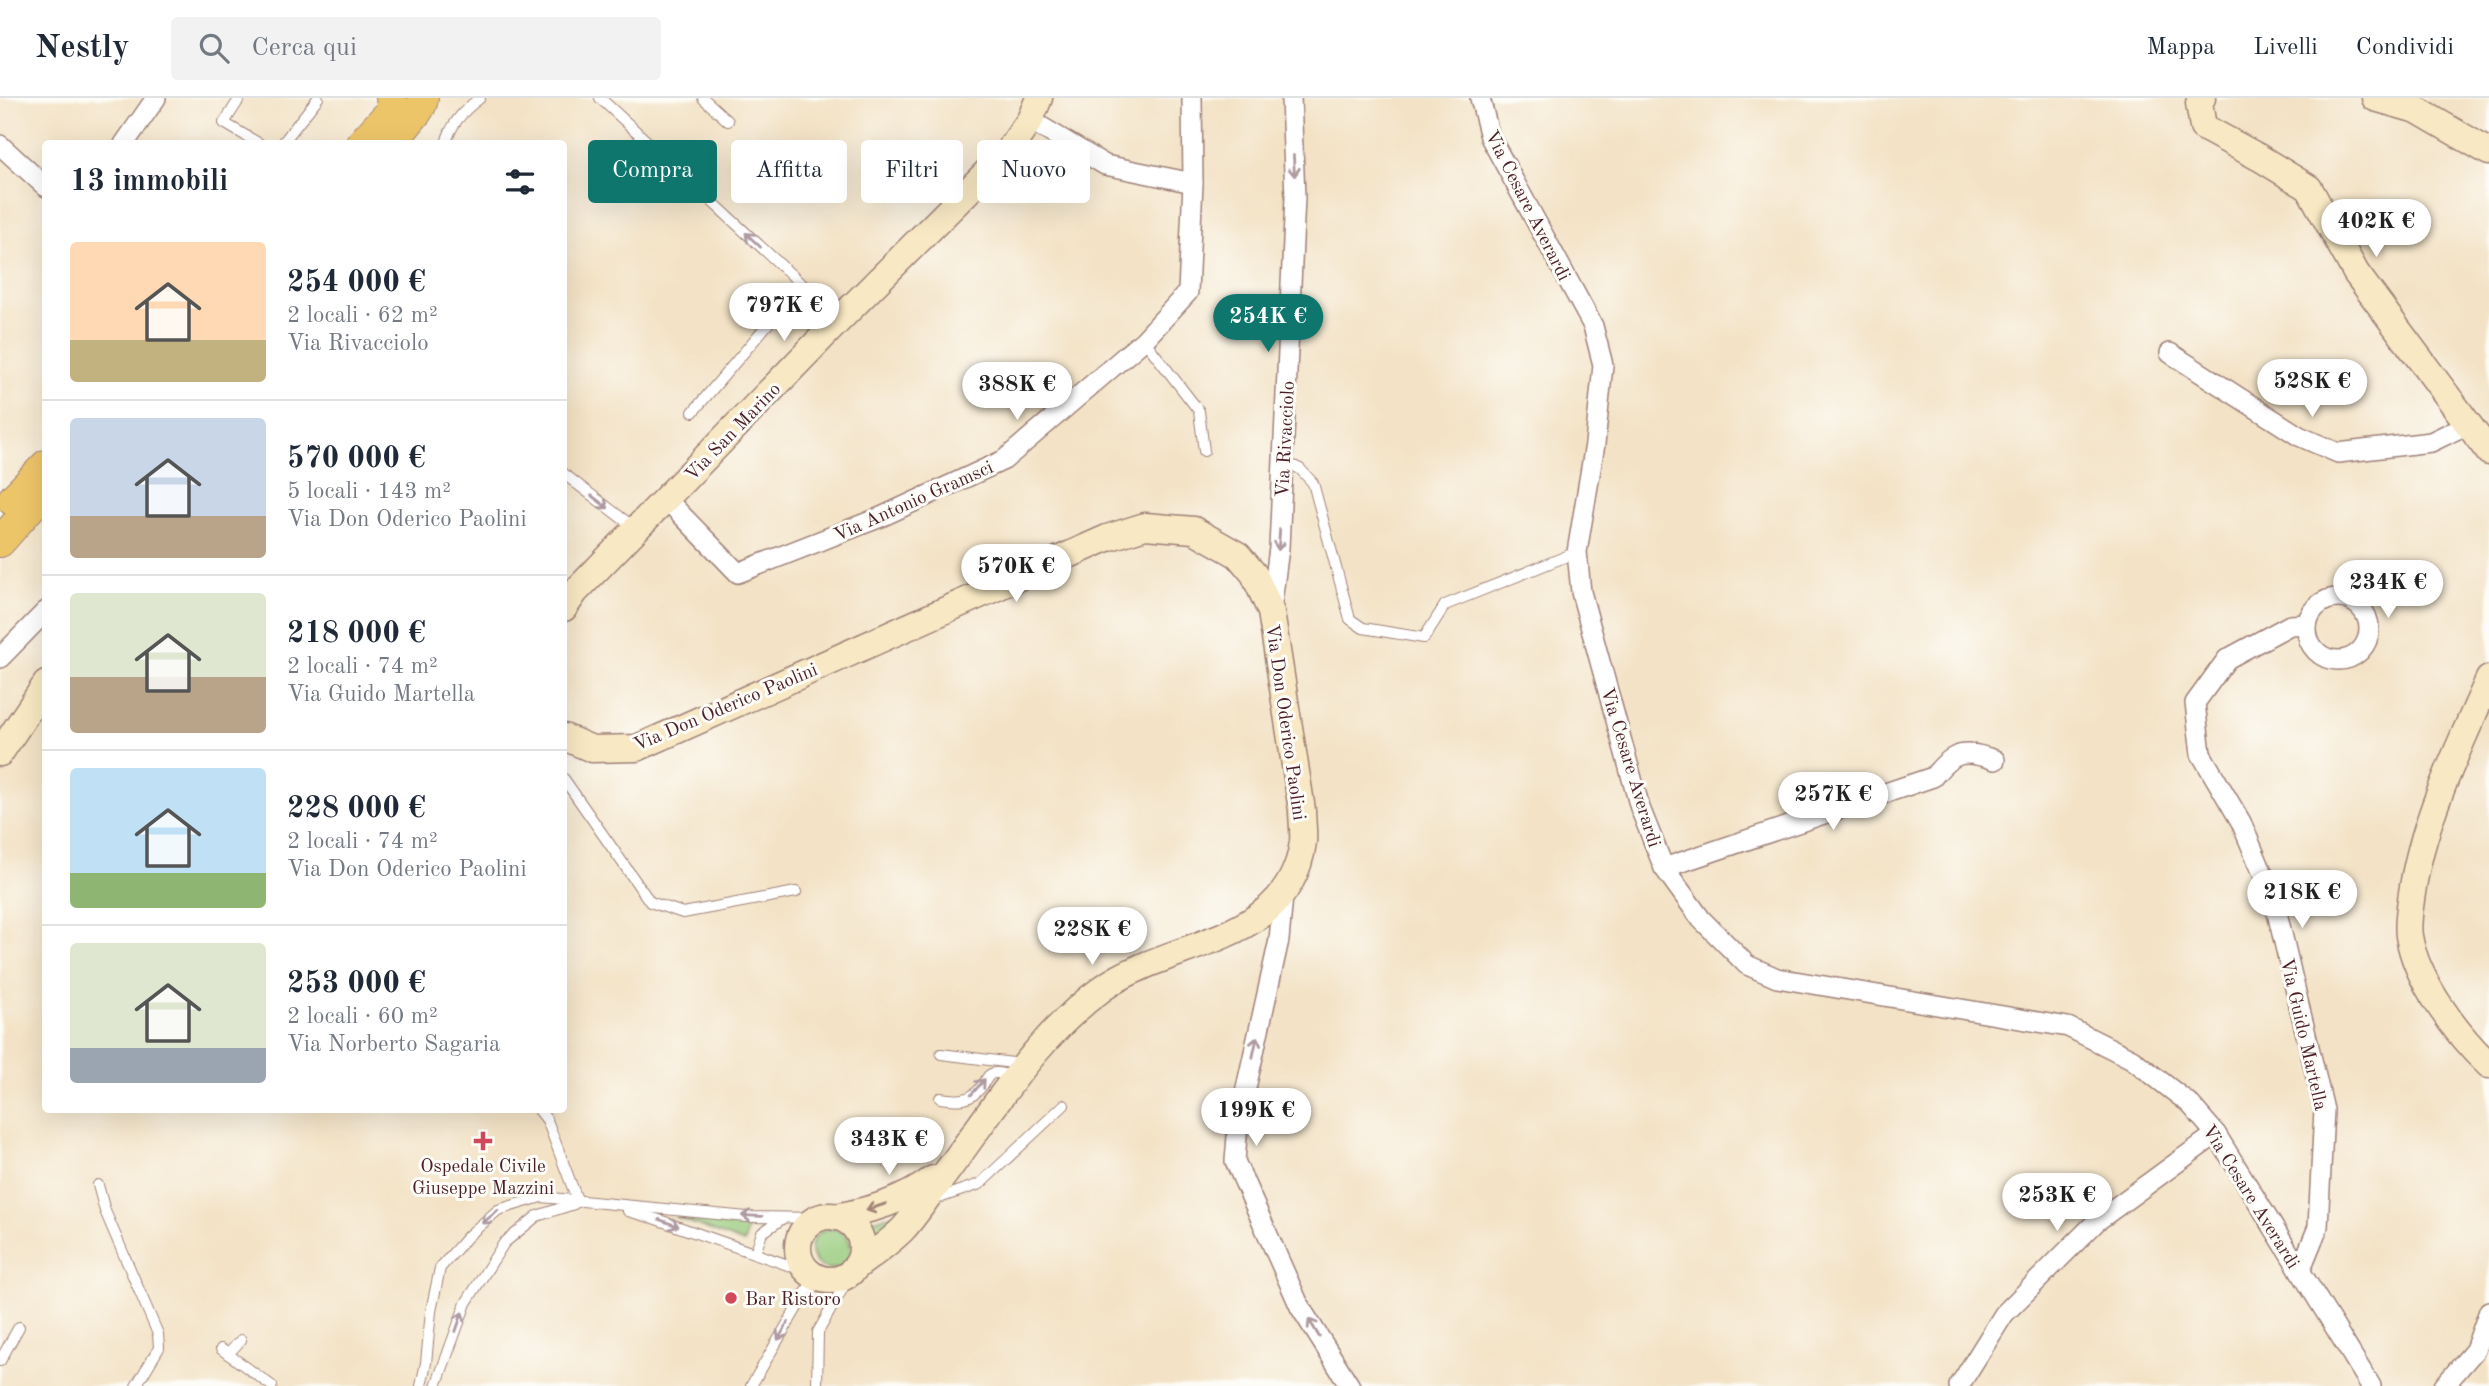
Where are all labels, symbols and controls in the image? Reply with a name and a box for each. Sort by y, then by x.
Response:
search box [171,17,661,80]
icon: search [195,29,233,67]
text: Nestly [35,32,129,65]
text: Cerca qui [251,35,357,61]
text: Mappa [2147,36,2215,60]
text: Livelli [2253,36,2318,60]
text: Condividi [2356,36,2454,60]
street label: Via Cesare Averardi [1481,128,1573,284]
chip: Compra [588,140,717,203]
chip: Affitta [731,140,847,203]
chip: Filtri [861,140,963,203]
chip: Nuovo [977,140,1090,203]
one-way arrow [1287,154,1300,177]
icon: filters [501,163,539,201]
text: 13 immobili [70,167,228,197]
pin: 402K € [2319,200,2433,259]
text: 402K € [2337,210,2415,233]
one-way arrow [745,231,762,248]
text: 254 000 € [287,268,426,298]
icon: home [126,270,210,354]
pin: 797K € [727,284,841,343]
text: 797K € [745,294,823,317]
pin: 254K € [1211,294,1325,354]
text: 2 locali · 62 m² [287,304,438,327]
text: 254K € [1229,305,1307,328]
text: Via Rivacciolo [287,332,429,355]
pin: 528K € [2255,360,2369,419]
pin: 388K € [960,362,1074,422]
text: 528K € [2273,370,2351,393]
text: 388K € [978,373,1056,396]
street label: Via San Marino [682,380,785,485]
street label: Via Rivacciolo [1274,380,1299,498]
text: 570 000 € [287,444,426,474]
icon: home [126,446,210,530]
street label: Via Antonio Gramsci [831,459,997,546]
text: 5 locali · 143 m² [287,480,451,503]
one-way arrow [590,495,609,510]
text: Via Don Oderico Paolini [287,508,527,531]
one-way arrow [1272,528,1285,551]
pin: 570K € [959,545,1073,604]
text: 570K € [977,555,1055,578]
pin: 234K € [2331,560,2445,620]
text: 234K € [2349,571,2427,594]
text: 218 000 € [287,619,426,649]
icon: home [126,621,210,705]
street label: Via Don Oderico Paolini [1261,623,1308,822]
text: 2 locali · 74 m² [287,655,438,678]
street label: Via Don Oderico Paolini [631,661,821,756]
text: Via Guido Martella [287,683,475,706]
street label: Via Cesare Averardi [1596,686,1663,850]
pin: 257K € [1776,772,1890,832]
text: 257K € [1794,783,1872,806]
text: 228 000 € [287,794,426,824]
icon: home [126,796,210,880]
text: 2 locali · 74 m² [287,830,438,853]
text: Via Don Oderico Paolini [287,858,527,881]
pin: 218K € [2245,870,2359,930]
text: 218K € [2263,881,2341,904]
pin: 228K € [1035,908,1149,967]
text: 228K € [1053,918,1131,941]
street label: Via Guido Martella [2276,957,2329,1113]
text: 253 000 € [287,969,426,999]
icon: home [126,971,210,1055]
text: 2 locali · 60 m² [287,1005,438,1028]
text: Via Norberto Sagaria [287,1033,500,1056]
one-way arrow [1249,1036,1263,1059]
one-way arrow [970,1078,986,1096]
pin: 199K € [1199,1088,1313,1148]
text: 199K € [1217,1099,1295,1122]
pin: 343K € [832,1118,946,1177]
street label: Via Cesare Averardi [2198,1122,2302,1273]
text: 343K € [850,1128,928,1151]
marker: Ospedale Civile Giuseppe Mazzini [473,1131,493,1151]
place label: Ospedale Civile Giuseppe Mazzini [412,1158,554,1199]
pin: 253K € [2000,1174,2114,1233]
text: 253K € [2018,1184,2096,1207]
one-way arrow [866,1202,888,1214]
one-way arrow [481,1209,499,1225]
one-way arrow [740,1210,763,1223]
one-way arrow [658,1218,680,1230]
marker: Bar Ristoro [723,1290,739,1306]
place label: Bar Ristoro [745,1291,841,1310]
one-way arrow [454,1311,466,1333]
one-way arrow [1306,1319,1320,1339]
one-way arrow [776,1321,790,1341]

